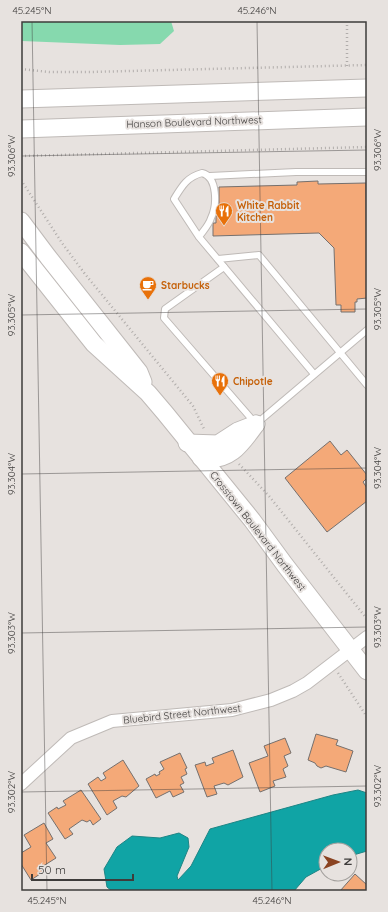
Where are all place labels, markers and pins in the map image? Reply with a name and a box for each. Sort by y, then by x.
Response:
place label: White Rabbit Kitchen [237,199,300,224]
restaurant icon: White Rabbit Kitchen [214,201,234,226]
cafe icon: Starbucks [138,275,158,300]
place label: Starbucks [161,279,210,292]
restaurant icon: Chipotle [210,371,230,396]
place label: Chipotle [233,375,273,388]

